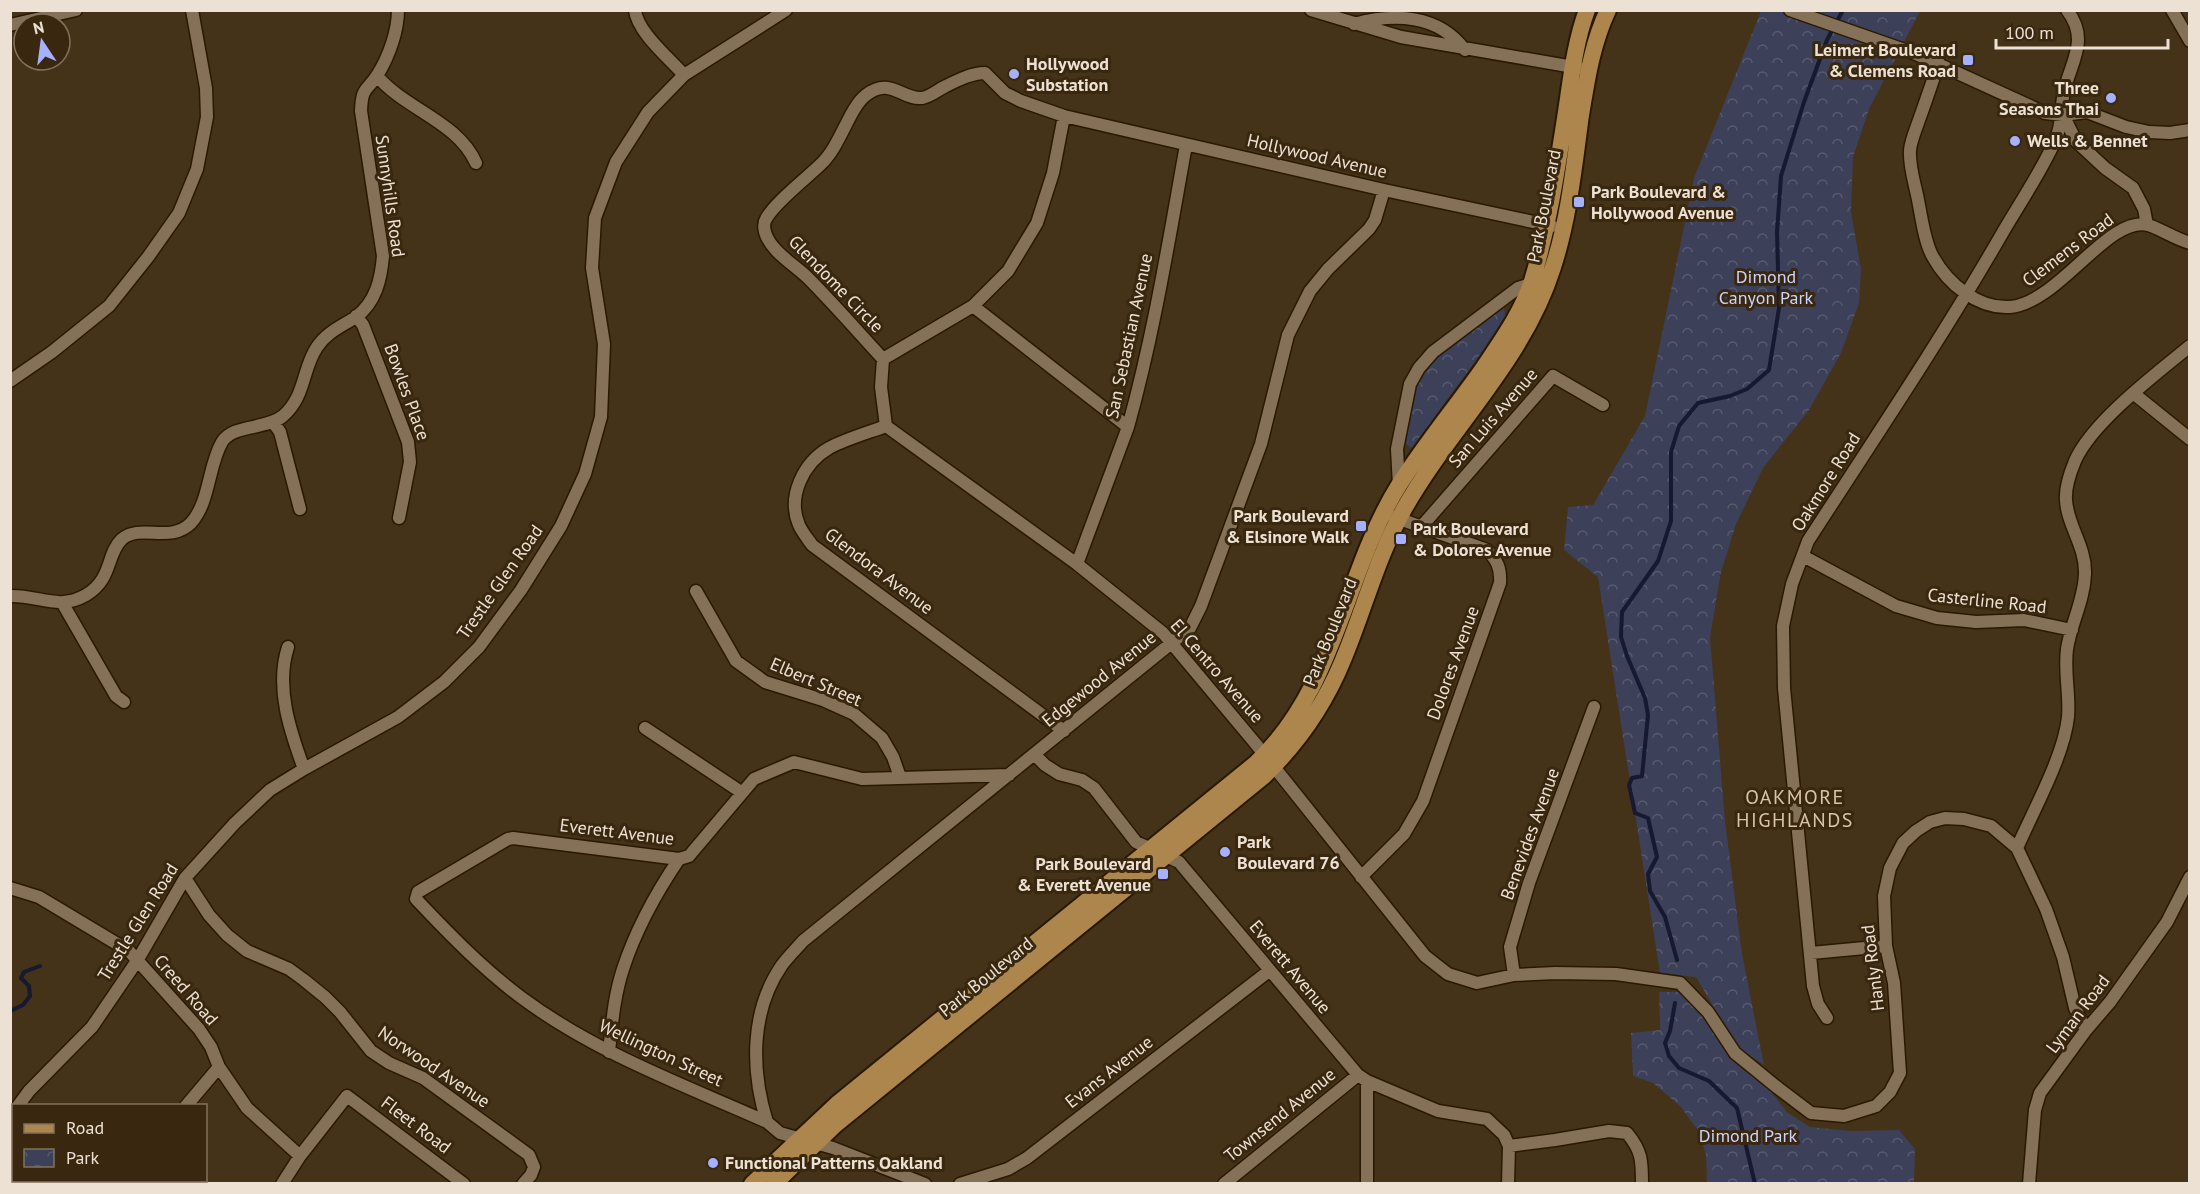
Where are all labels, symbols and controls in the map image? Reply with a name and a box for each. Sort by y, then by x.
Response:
north arrow [12,12,72,72]
scale bar [1996,12,2168,50]
text: N [31,16,46,38]
text: 100 m [2005,21,2054,44]
place label: Leimert Boulevard & Clemens Road [1814,38,1956,82]
place label: Hollywood Substation [1026,52,1109,96]
marker: Leimert Boulevard & Clemens Road [1961,53,1975,67]
marker: Hollywood Substation [1007,67,1021,81]
place label: Three Seasons Thai [1999,76,2099,120]
marker: Three Seasons Thai [2104,91,2118,105]
street label: Hollywood Avenue [1245,128,1389,183]
place label: Wells & Bennet [2027,129,2148,152]
street label: Sunnyhills Road [371,133,410,258]
marker: Wells & Bennet [2008,134,2022,148]
street label: Park Boulevard [1521,147,1566,264]
place label: Park Boulevard & Hollywood Avenue [1591,180,1734,224]
marker: Park Boulevard & Hollywood Avenue [1572,195,1586,209]
street label: Clemens Road [2017,208,2118,292]
street label: Glendome Circle [784,230,889,337]
street label: San Sebastian Avenue [1100,251,1157,421]
park label: Dimond Canyon Park [1719,265,1814,309]
street label: Bowles Place [379,340,436,443]
street label: San Luis Avenue [1443,363,1542,472]
street label: Oakmore Road [1786,428,1865,535]
place label: Park Boulevard & Elsinore Walk [1226,504,1349,548]
place label: Park Boulevard & Dolores Avenue [1413,517,1552,561]
marker: Park Boulevard & Elsinore Walk [1354,519,1368,533]
street label: Trestle Glen Road [452,520,548,643]
street label: Glendora Avenue [820,522,938,619]
marker: Park Boulevard & Dolores Avenue [1394,532,1408,546]
street label: Park Boulevard [1297,574,1362,689]
street label: Casterline Road [1926,583,2048,618]
street label: Dolores Avenue [1421,603,1484,723]
street label: El Centro Avenue [1166,614,1269,728]
street label: Edgewood Avenue [1037,625,1160,732]
street label: Elbert Street [767,652,865,711]
street label: Benevides Avenue [1495,765,1564,903]
district label: OAKMORE HIGHLANDS [1736,784,1854,833]
street label: Everett Avenue [558,813,676,850]
place label: Park Boulevard 76 [1237,830,1340,874]
marker: Park Boulevard 76 [1218,845,1232,859]
place label: Park Boulevard & Everett Avenue [1017,852,1151,896]
street label: Trestle Glen Road [92,859,183,985]
marker: Park Boulevard & Everett Avenue [1156,867,1170,881]
street label: Everett Avenue [1245,915,1336,1018]
street label: Hanly Road [1856,924,1889,1013]
street label: Park Boulevard [934,932,1037,1022]
street label: Creed Road [149,949,224,1030]
street label: Lyman Road [2041,970,2115,1057]
street label: Wellington Street [595,1014,727,1091]
street label: Norwood Avenue [374,1021,495,1113]
street label: Evans Avenue [1060,1030,1157,1113]
street label: Townsend Avenue [1219,1063,1340,1167]
street label: Fleet Road [377,1091,456,1158]
legend [12,1104,207,1182]
text: Road [66,1116,104,1139]
park label: Dimond Park [1699,1124,1798,1147]
text: Park [66,1146,99,1169]
place label: Functional Patterns Oakland [725,1151,943,1174]
marker: Functional Patterns Oakland [706,1156,720,1170]

